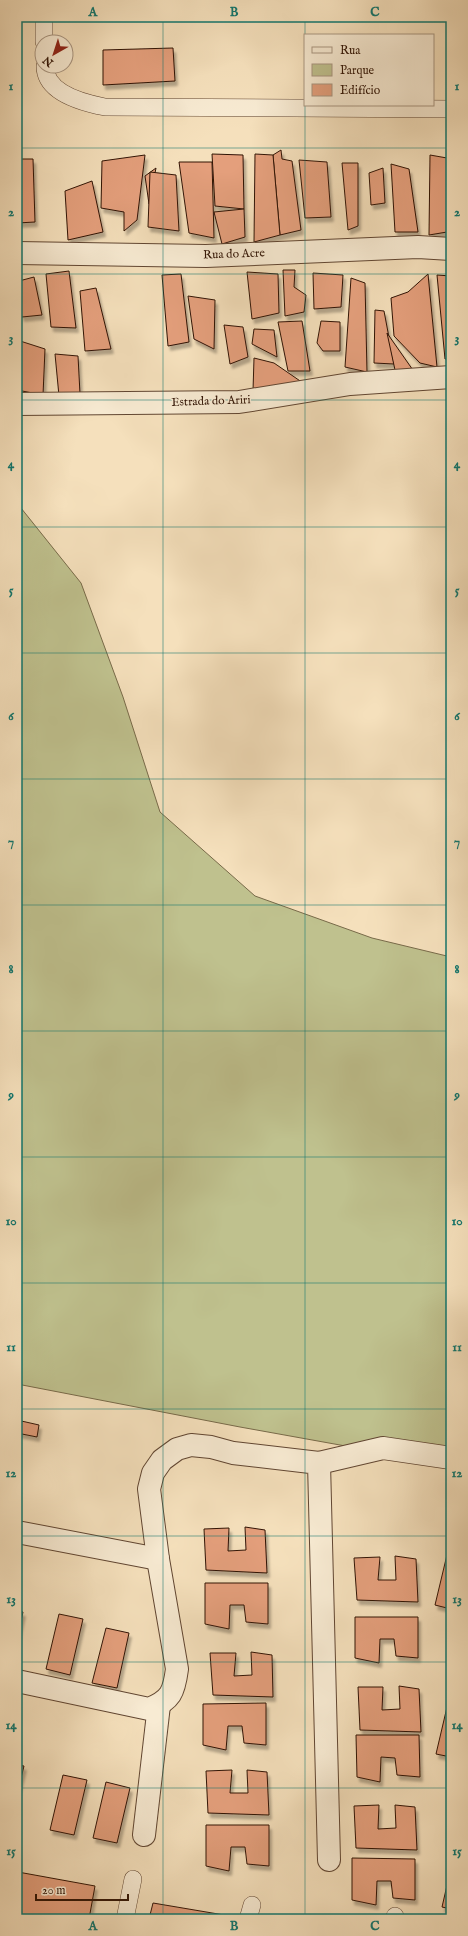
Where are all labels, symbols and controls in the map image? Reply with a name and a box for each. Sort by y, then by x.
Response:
text: A [88,4,99,21]
text: B [230,4,239,21]
text: C [370,4,380,21]
north arrow [34,34,74,74]
legend [304,34,434,106]
text: Rua [340,43,361,58]
text: N [40,52,57,70]
text: Parque [340,63,375,79]
text: 1 [9,78,14,95]
text: 1 [455,78,460,95]
text: Edifício [340,83,381,98]
text: 2 [8,204,14,221]
text: 2 [454,204,460,221]
street label: Rua do Acre [203,245,266,263]
text: 3 [9,330,14,347]
text: 3 [455,330,460,347]
street label: Estrada do Ariri [171,392,251,410]
text: 4 [8,456,15,473]
text: 4 [454,456,461,473]
text: 5 [9,582,14,599]
text: 5 [455,582,460,599]
text: 6 [8,708,14,725]
text: 6 [454,708,460,725]
text: 7 [8,834,14,851]
text: 7 [454,834,460,851]
text: 8 [8,961,14,978]
text: 8 [454,961,460,978]
text: 9 [7,1087,14,1104]
text: 9 [453,1087,460,1104]
text: 10 [5,1213,17,1230]
text: 10 [451,1213,463,1230]
text: 11 [6,1339,16,1356]
text: 11 [452,1339,462,1356]
text: 12 [6,1465,16,1482]
text: 12 [452,1465,462,1482]
text: 13 [6,1591,16,1608]
text: 13 [452,1591,462,1608]
text: 14 [5,1717,17,1734]
text: 14 [451,1717,463,1734]
text: 15 [6,1843,16,1860]
text: 15 [452,1843,462,1860]
scale bar [36,1876,128,1902]
text: 20 m [42,1883,65,1898]
text: A [88,1918,99,1935]
text: B [230,1918,239,1935]
text: C [370,1918,380,1935]

